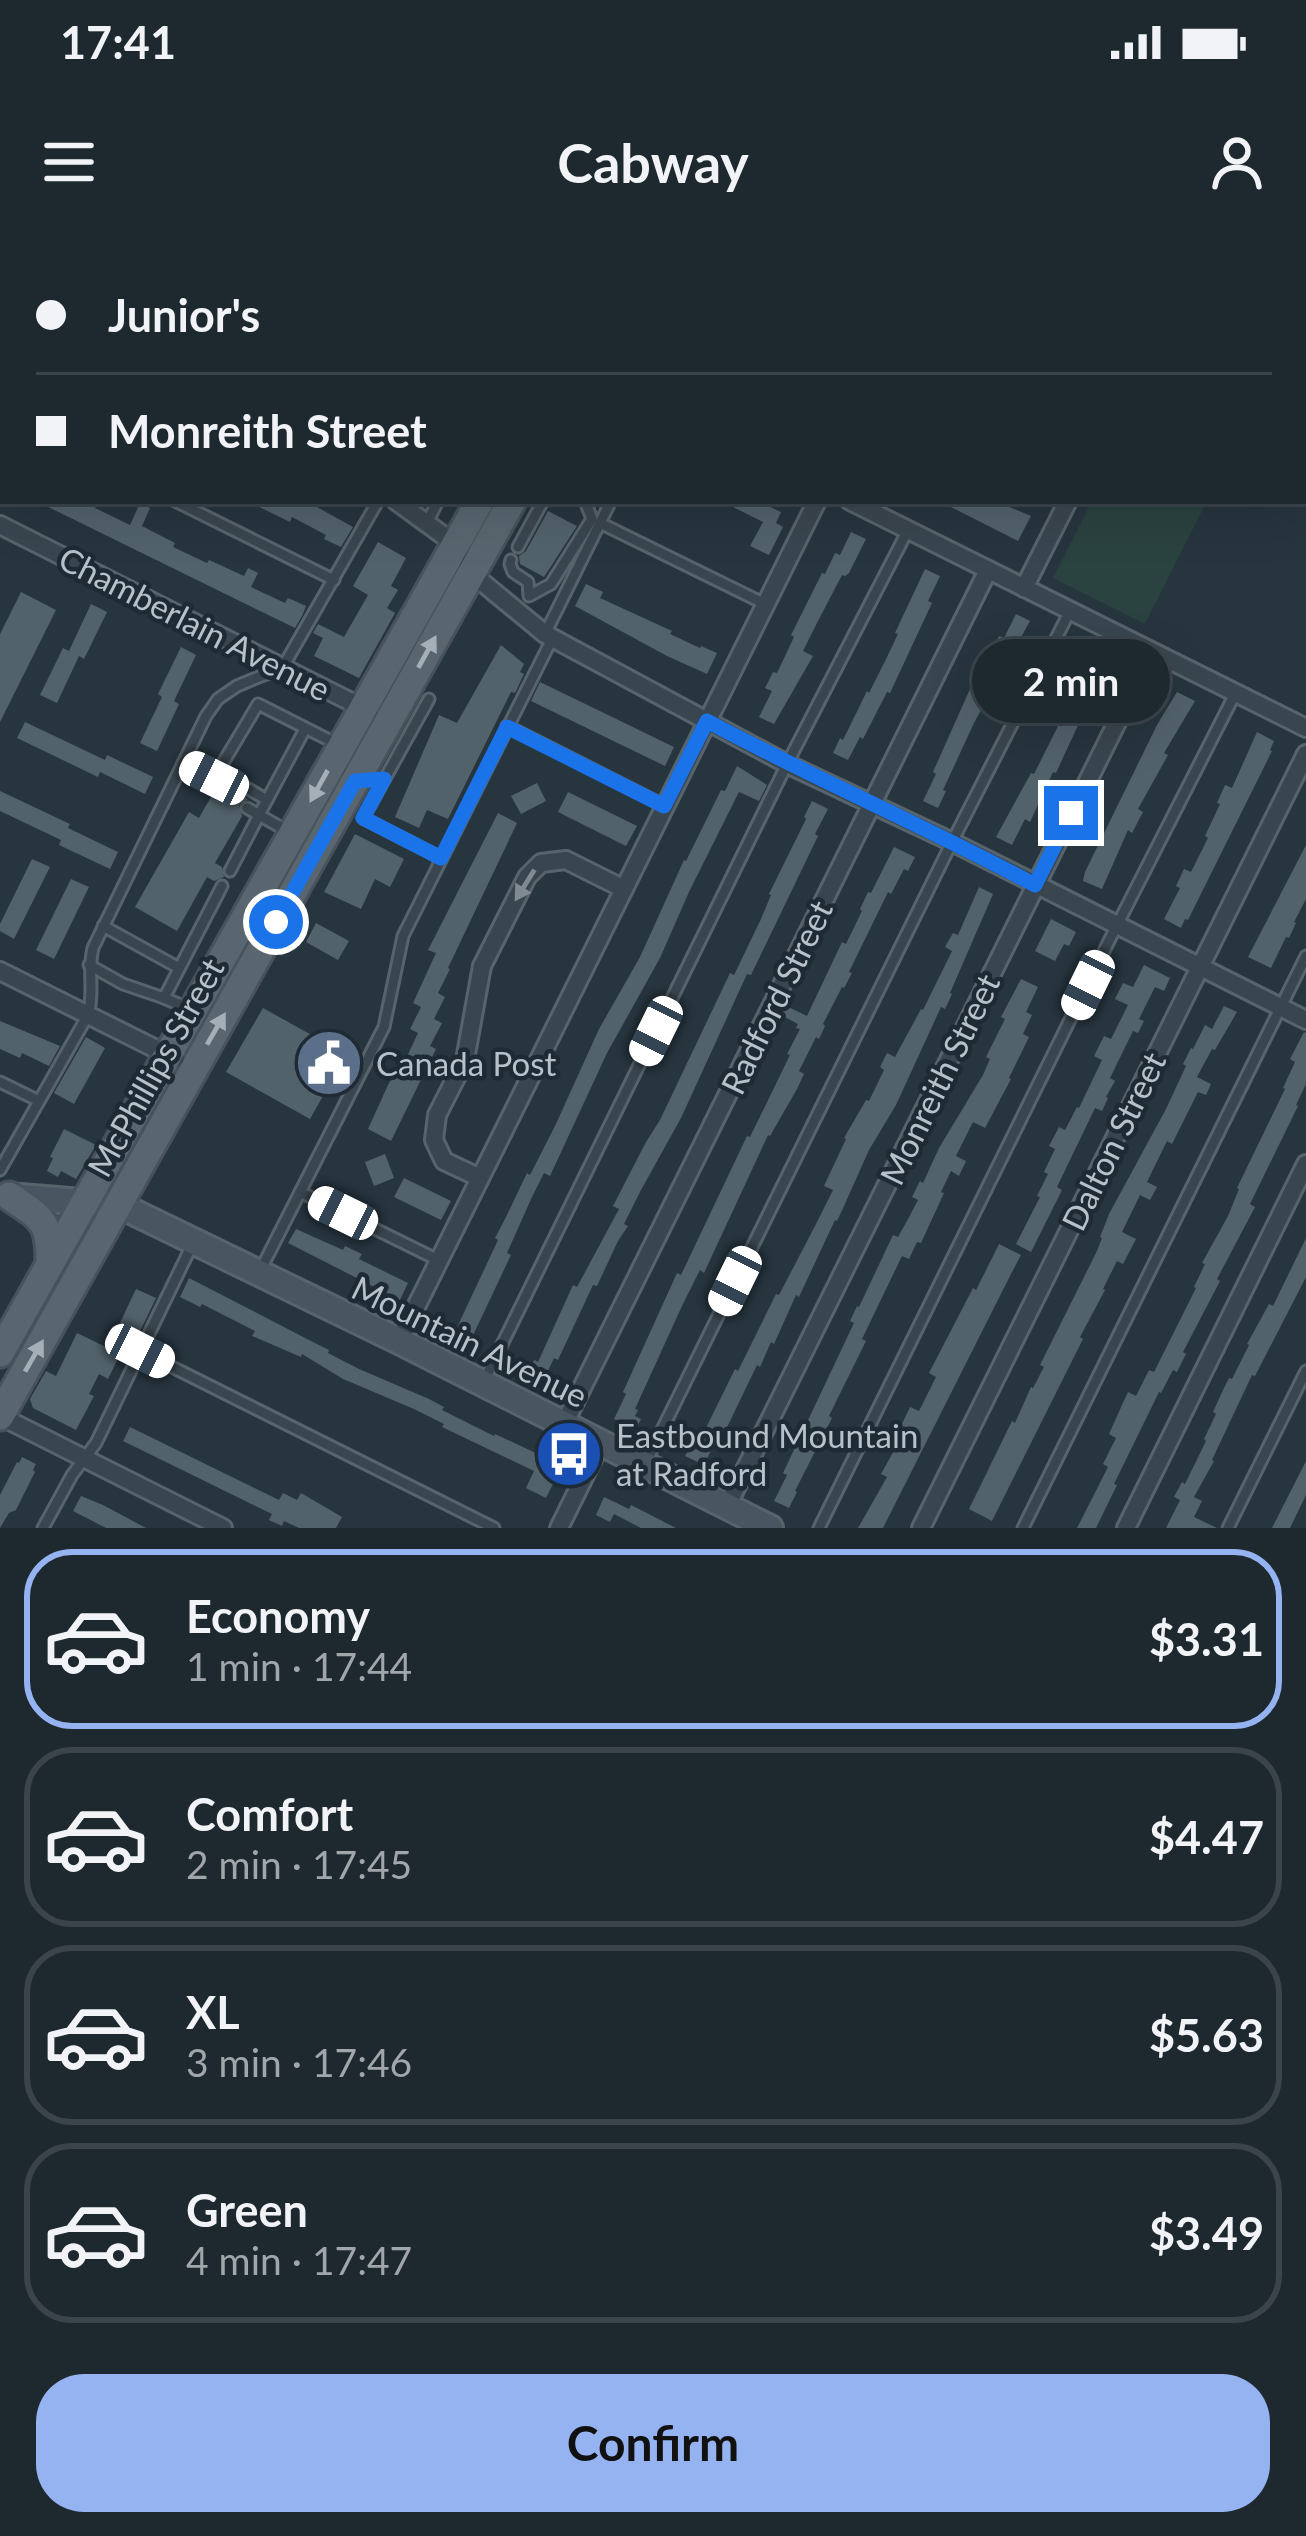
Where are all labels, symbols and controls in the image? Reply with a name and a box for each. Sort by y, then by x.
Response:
text: 17:41 [60,15,176,69]
icon: menu [36,129,102,195]
icon: person [1204,129,1270,195]
text: Cabway [557,130,749,195]
text: Junior's [108,288,260,342]
text: Monreith Street [108,404,427,458]
street label: Chamberlain Avenue [53,537,337,709]
one-way arrow [416,636,437,669]
callout: 2 min [972,639,1170,723]
text: 2 min [1023,658,1119,704]
car [174,746,254,810]
one-way arrow [310,769,331,803]
route end [1044,786,1098,840]
one-way arrow [515,868,537,901]
street label: Radford Street [712,894,840,1100]
route start [249,895,303,949]
car [1056,945,1120,1025]
street label: McPhillips Street [79,951,232,1183]
street label: Monreith Street [871,967,1007,1191]
car [624,991,688,1071]
one-way arrow [205,1012,226,1046]
public building icon: Canada Post [294,1028,364,1098]
place label: Canada Post [376,1043,557,1083]
street label: Dalton Street [1053,1045,1173,1237]
car [303,1181,383,1245]
car [703,1241,767,1321]
street label: Mountain Avenue [346,1267,594,1415]
car [100,1319,180,1383]
one-way arrow [22,1340,43,1373]
place label: Eastbound Mountain at Radford [616,1415,918,1493]
bus stop icon: Eastbound Mountain at Radford [534,1419,604,1489]
icon: car [42,1585,150,1693]
text: Economy [186,1589,370,1643]
text: $3.31 [1149,1612,1264,1666]
text: 1 min · 17:44 [186,1643,412,1689]
icon: car [42,1783,150,1891]
text: Comfort [186,1787,353,1841]
text: $4.47 [1149,1810,1264,1864]
text: 2 min · 17:45 [186,1841,412,1887]
icon: car [42,1981,150,2089]
text: XL [186,1985,240,2039]
text: $5.63 [1149,2008,1264,2062]
text: 3 min · 17:46 [186,2039,412,2085]
icon: car [42,2179,150,2287]
text: Green [186,2183,308,2237]
text: $3.49 [1149,2206,1264,2260]
text: 4 min · 17:47 [186,2237,412,2283]
button: Confirm [36,2374,1270,2512]

